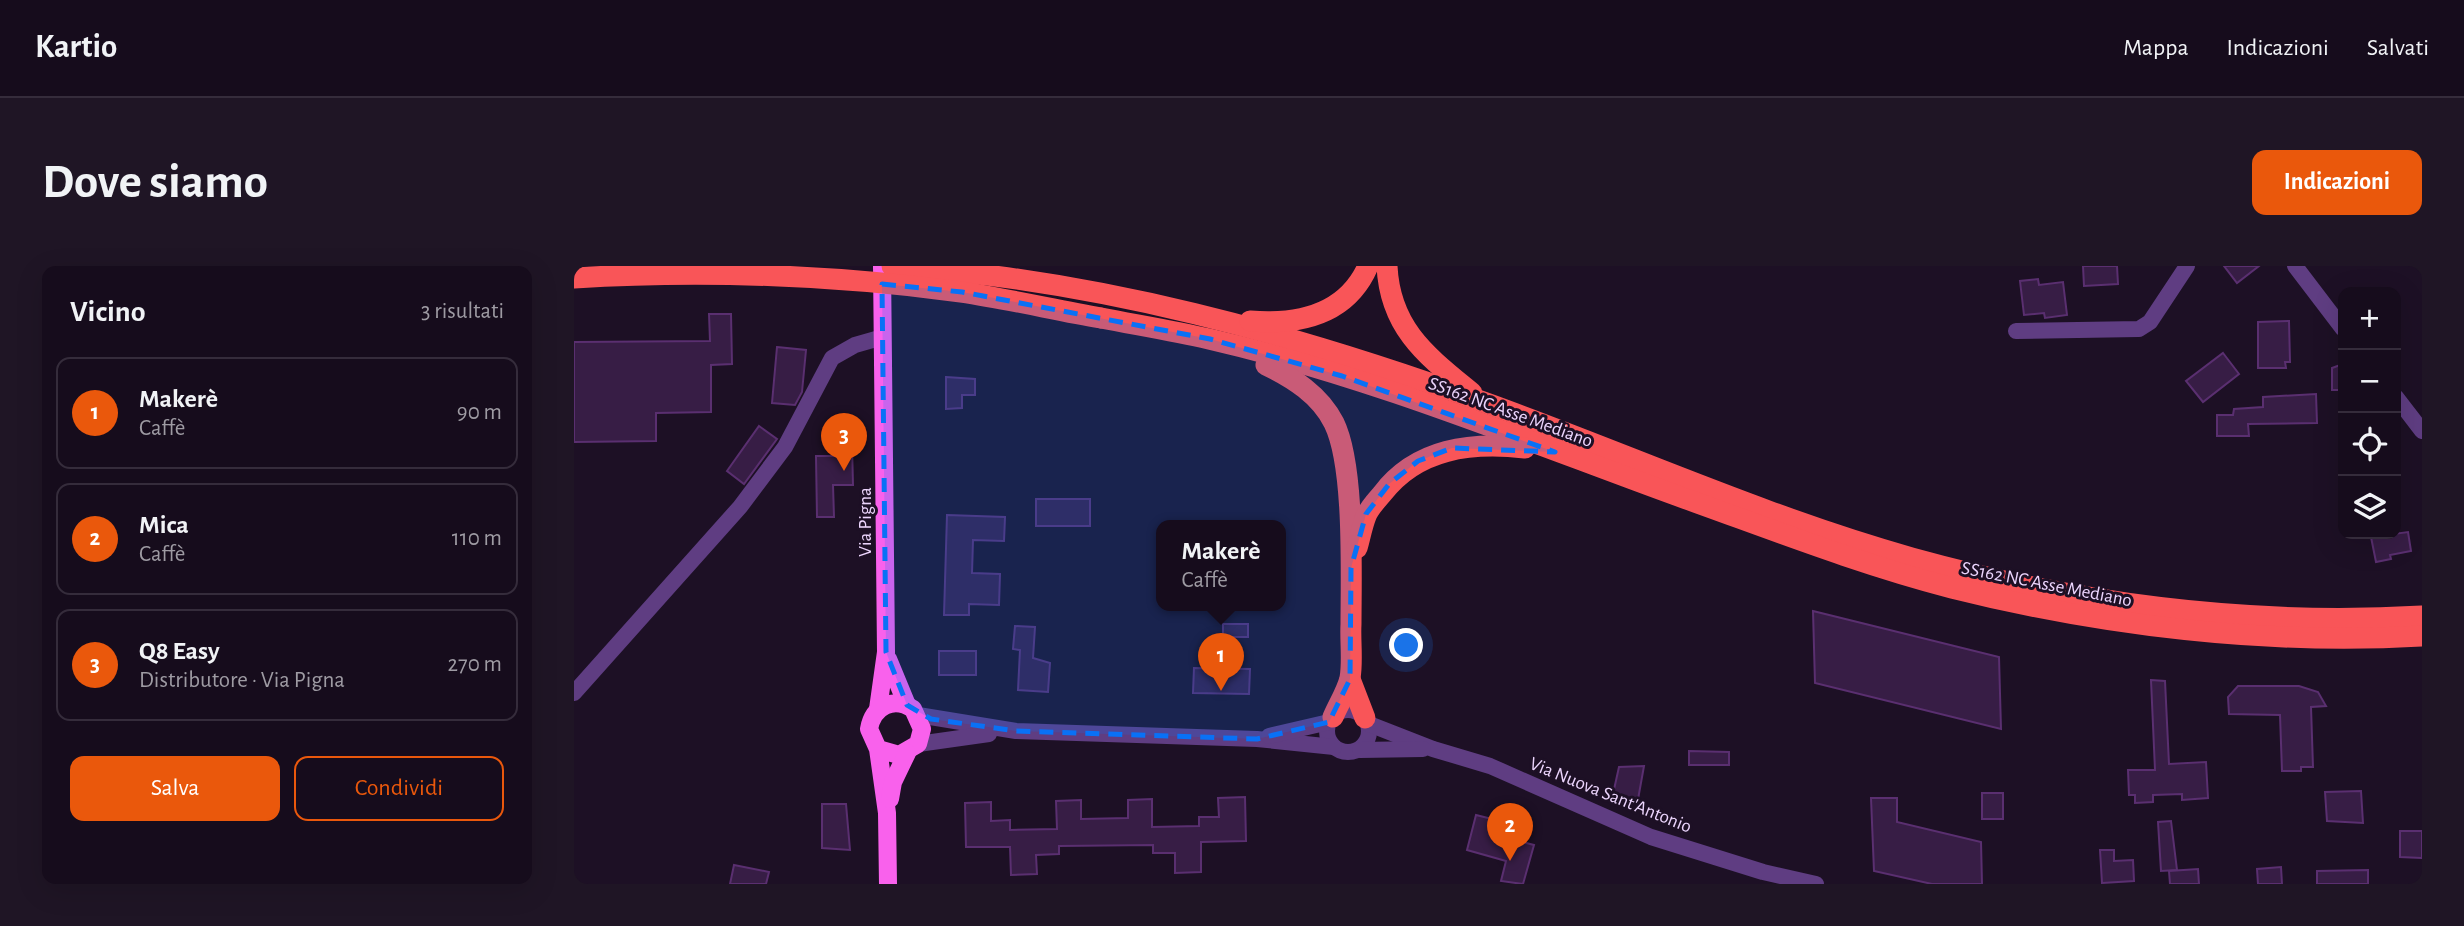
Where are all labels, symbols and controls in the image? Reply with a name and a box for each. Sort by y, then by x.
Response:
text: Kartio [35,31,117,64]
text: Mappa [2123,36,2188,60]
text: Indicazioni [2226,36,2329,60]
text: Salvati [2367,36,2429,60]
button: Indicazioni [2252,150,2422,215]
text: Dove siamo [42,158,268,207]
map controls [2338,287,2401,539]
button: + [2338,287,2401,350]
text: Vicino [70,297,146,327]
text: 3 risultati [421,300,504,323]
button: − [2338,350,2401,413]
street label: SS162 NC Asse Mediano [1426,374,1595,451]
text: Makerè [139,386,218,412]
text: 1 [91,401,99,424]
text: 90 m [457,401,502,424]
pin: 3 [821,413,867,471]
button: locate [2338,413,2401,476]
text: Caffè [139,417,185,440]
button: layers [2338,476,2401,539]
street label: Via Pigna [856,487,875,557]
text: Mica [139,512,189,538]
popup [1156,520,1286,611]
text: 2 [90,527,100,550]
text: 110 m [452,527,502,550]
text: Makerè [1181,538,1261,564]
text: Caffè [139,543,185,566]
street label: SS162 NC Asse Mediano [1960,559,2134,610]
text: Caffè [1181,569,1228,592]
your location [1389,628,1423,662]
pin: 1 [1198,633,1244,691]
text: Q8 Easy [139,638,220,664]
text: 3 [90,653,100,676]
text: 270 m [448,653,502,676]
text: Distributore · Via Pigna [139,669,345,692]
street label: Via Nuova Sant'Antonio [1527,754,1694,837]
button: Salva [70,756,280,821]
button: Condividi [294,756,504,821]
pin: 2 [1487,803,1533,861]

